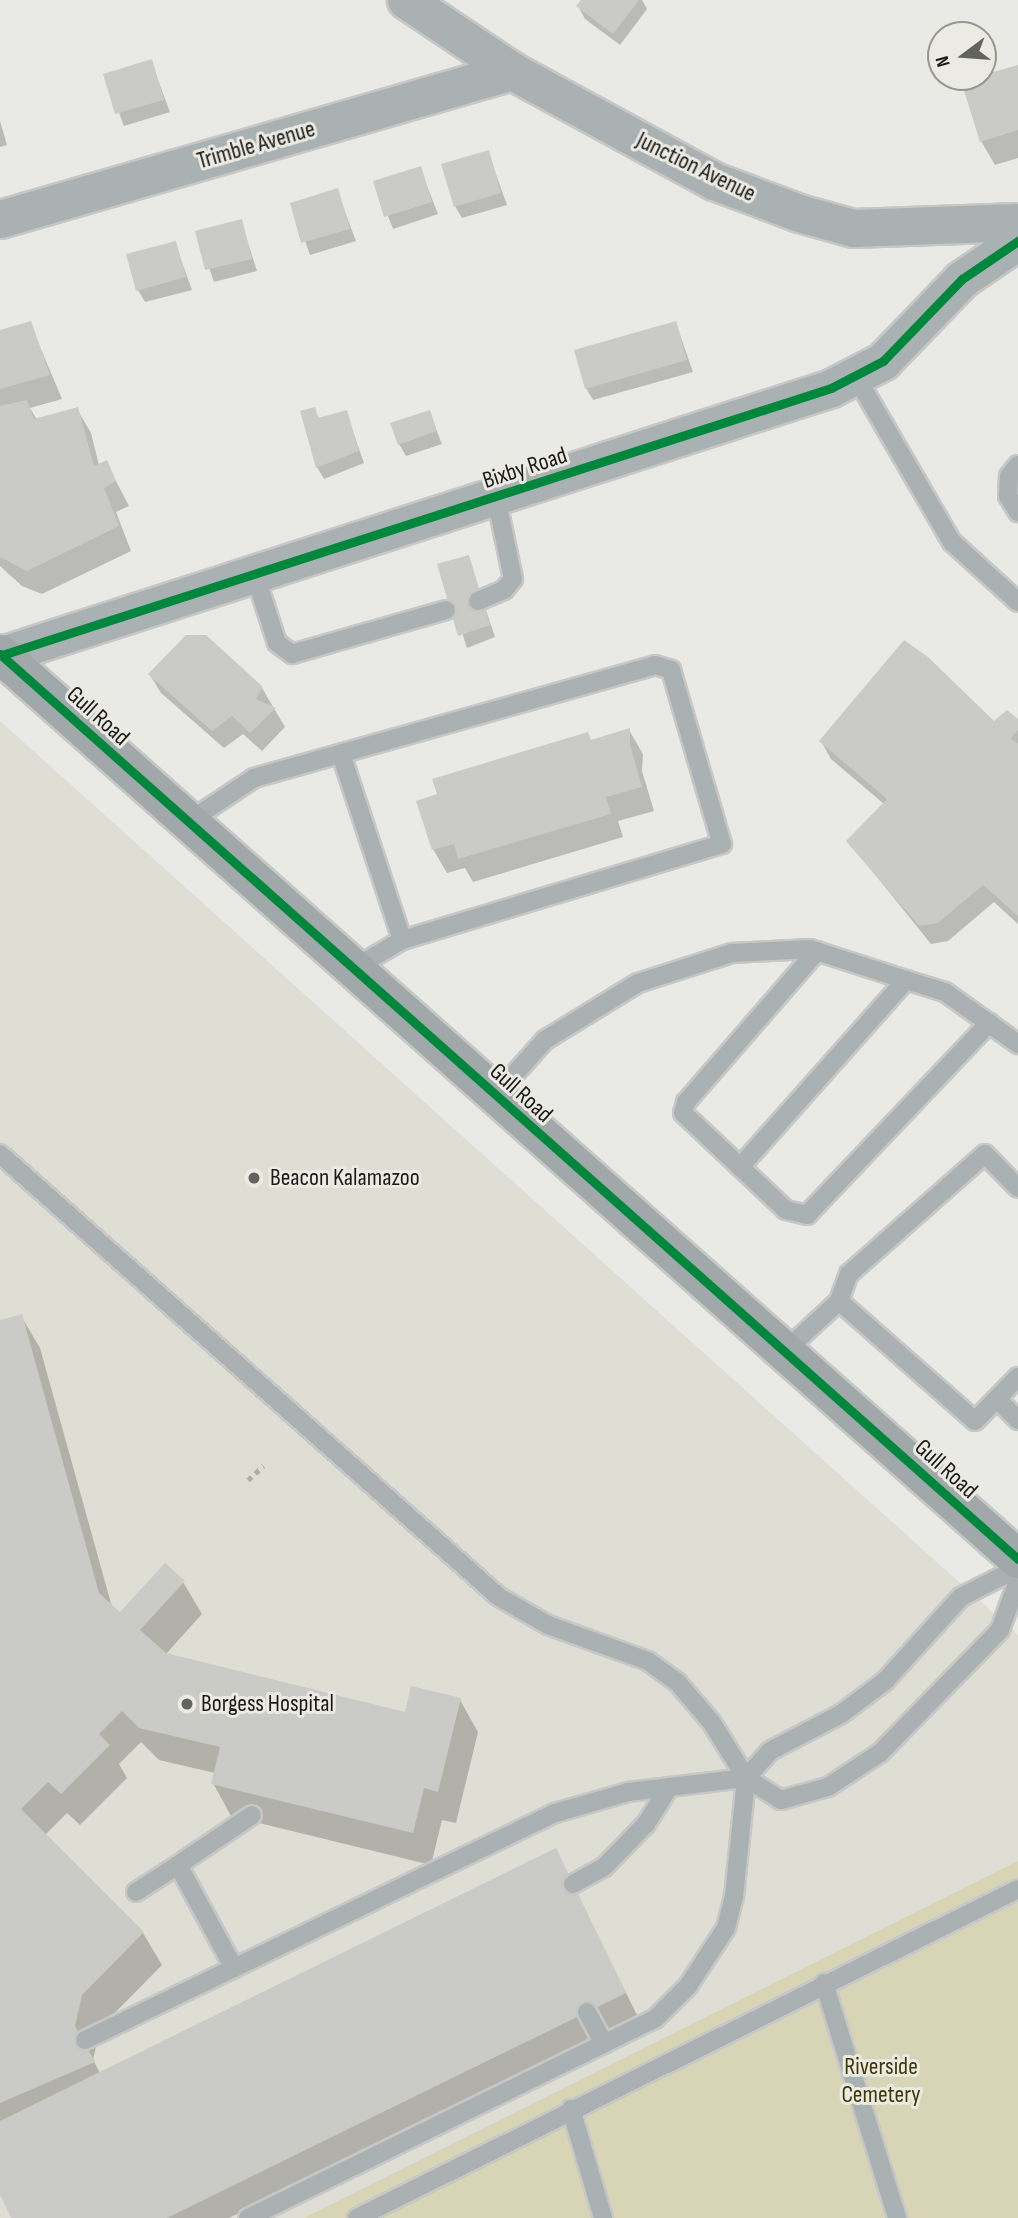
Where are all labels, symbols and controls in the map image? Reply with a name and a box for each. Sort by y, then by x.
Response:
north arrow [927,21,997,91]
text: N [931,53,956,69]
street label: Trimble Avenue [194,114,318,176]
street label: Junction Avenue [632,126,760,208]
street label: Bixby Road [479,441,571,495]
street label: Gull Road [61,680,135,752]
street label: Gull Road [484,1057,558,1129]
place label: Beacon Kalamazoo [270,1164,420,1192]
marker: Beacon Kalamazoo [244,1168,264,1188]
street label: Gull Road [909,1433,983,1505]
place label: Borgess Hospital [201,1690,334,1718]
marker: Borgess Hospital [179,1696,195,1712]
park label: Riverside Cemetery [841,2053,921,2109]

